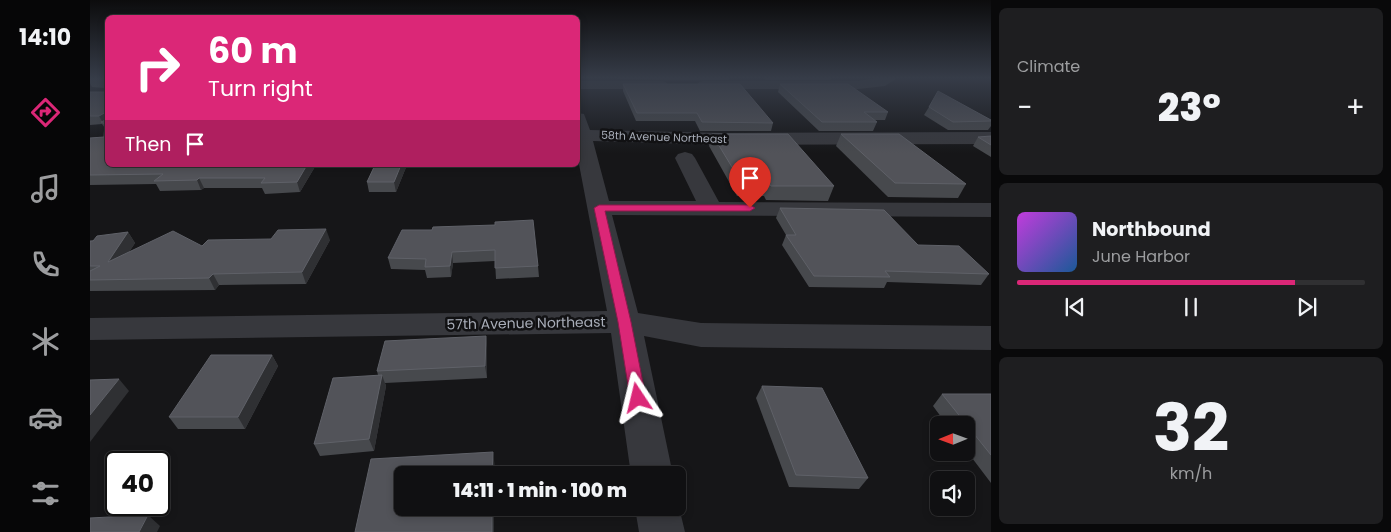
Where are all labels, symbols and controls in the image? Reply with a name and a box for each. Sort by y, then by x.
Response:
text: 14:10 [19,22,71,53]
text: 60 m [208,26,298,75]
icon: right [125,35,190,100]
text: Climate [1017,55,1080,78]
text: Turn right [208,73,313,104]
text: 23° [1158,81,1221,134]
text: − [1017,88,1032,127]
text: + [1346,88,1365,127]
icon: directions [28,95,63,130]
street label: 58th Avenue Northeast [601,127,727,147]
icon: arrive [181,130,209,158]
text: Then [125,131,171,158]
pin [729,157,771,208]
icon: arrive [736,164,764,192]
icon: music [28,171,63,206]
text: Northbound [1092,216,1211,243]
text: June Harbor [1092,245,1190,268]
icon: phone [28,247,63,282]
icon: previous [1061,293,1089,321]
icon: pause [1177,293,1205,321]
icon: next [1293,293,1321,321]
street label: 57th Avenue Northeast [446,312,606,334]
icon: climate [28,324,63,359]
position arrow [611,371,663,423]
text: 32 [1153,383,1229,474]
icon: car [28,400,63,435]
north arrow [930,416,975,461]
map controls [930,416,975,516]
speed limit sign: 40 [105,451,170,516]
text: km/h [1170,462,1212,485]
button: sound [930,471,975,516]
icon: filters [28,476,63,511]
text: 14:11 · 1 min · 100 m [453,477,627,504]

